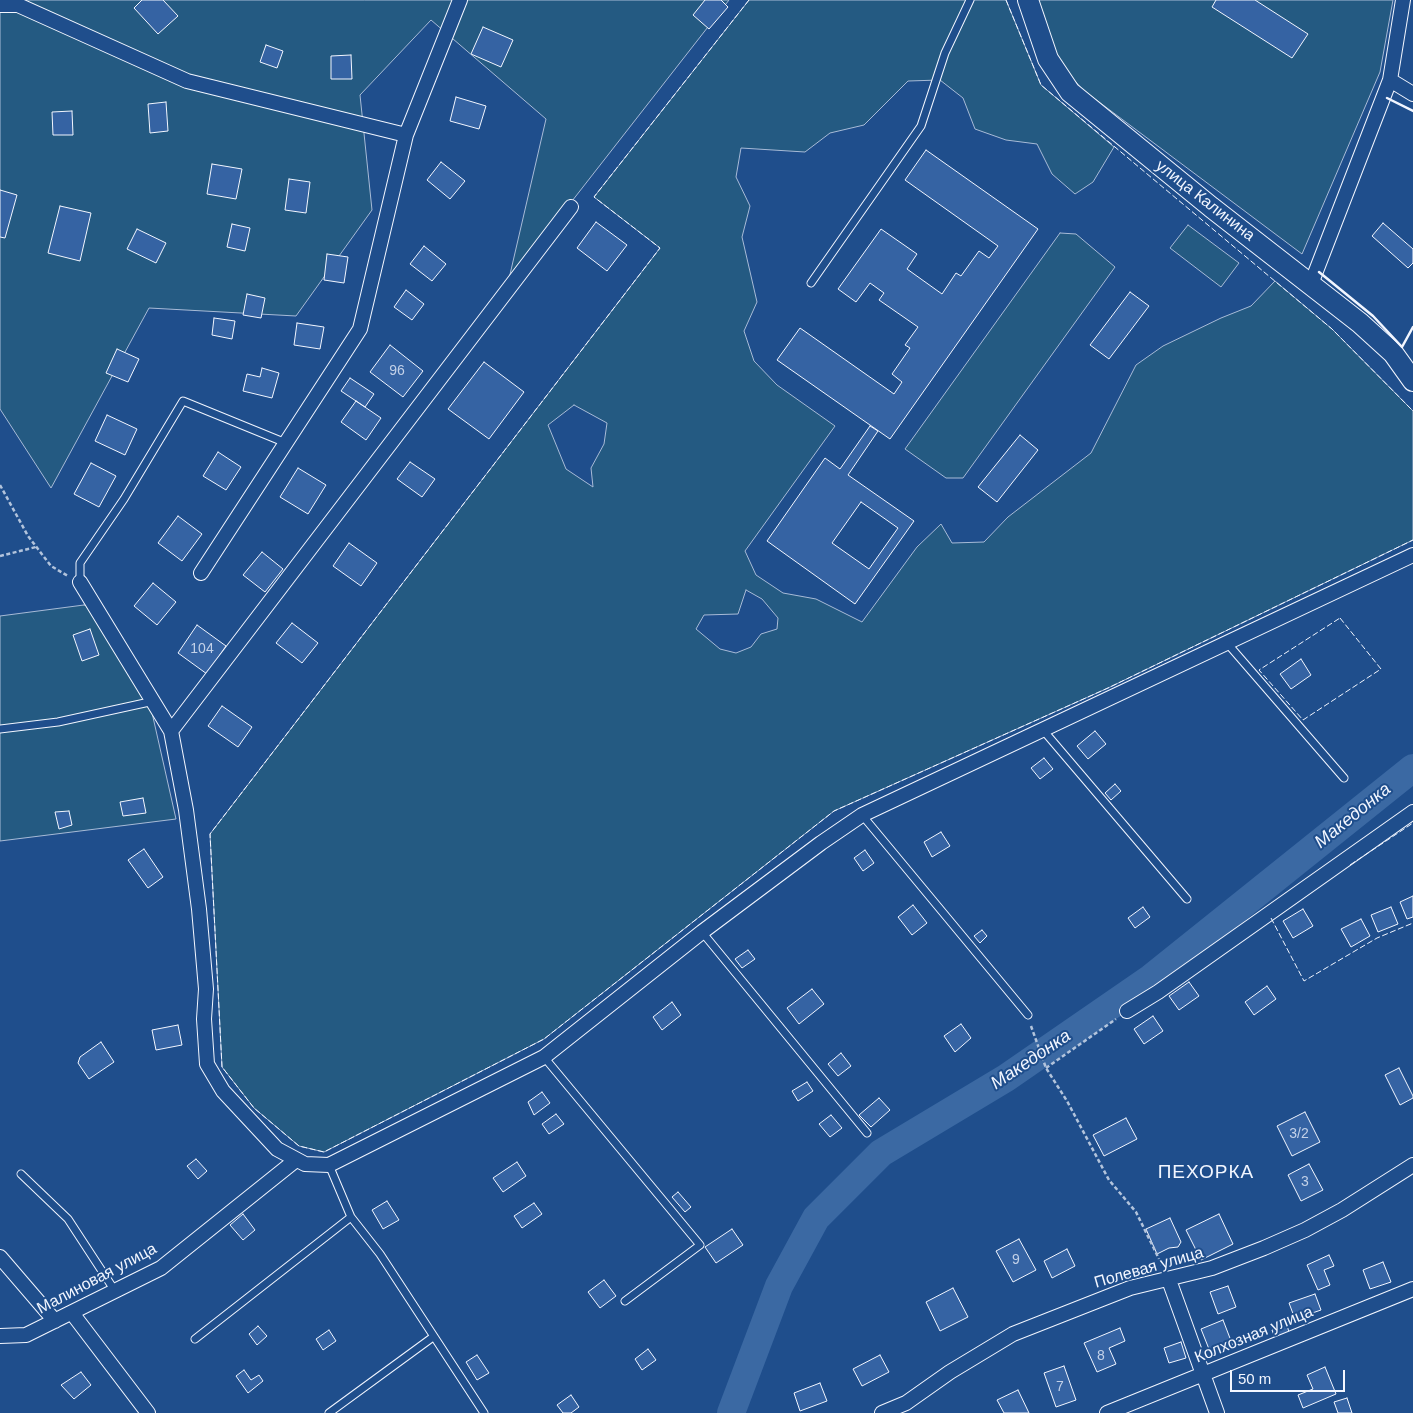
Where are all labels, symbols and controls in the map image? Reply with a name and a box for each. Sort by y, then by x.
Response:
street label: улица Калинина [1152,156,1258,246]
house number: 96 [389,363,405,379]
house number: 104 [190,641,214,657]
water label: Македонка [1310,779,1396,853]
water label: Македонка [987,1025,1075,1095]
house number: 3/2 [1289,1126,1309,1142]
district label: ПЕХОРКА [1157,1162,1255,1184]
house number: 3 [1301,1174,1309,1190]
street label: Малиновая улица [34,1239,160,1319]
street label: Полевая улица [1092,1243,1206,1293]
house number: 9 [1012,1252,1020,1268]
street label: Колхозная улица [1192,1303,1316,1367]
house number: 8 [1097,1348,1105,1364]
scale bar [1233,1360,1348,1392]
text: 50 m [1238,1370,1271,1387]
house number: 7 [1056,1379,1064,1395]

